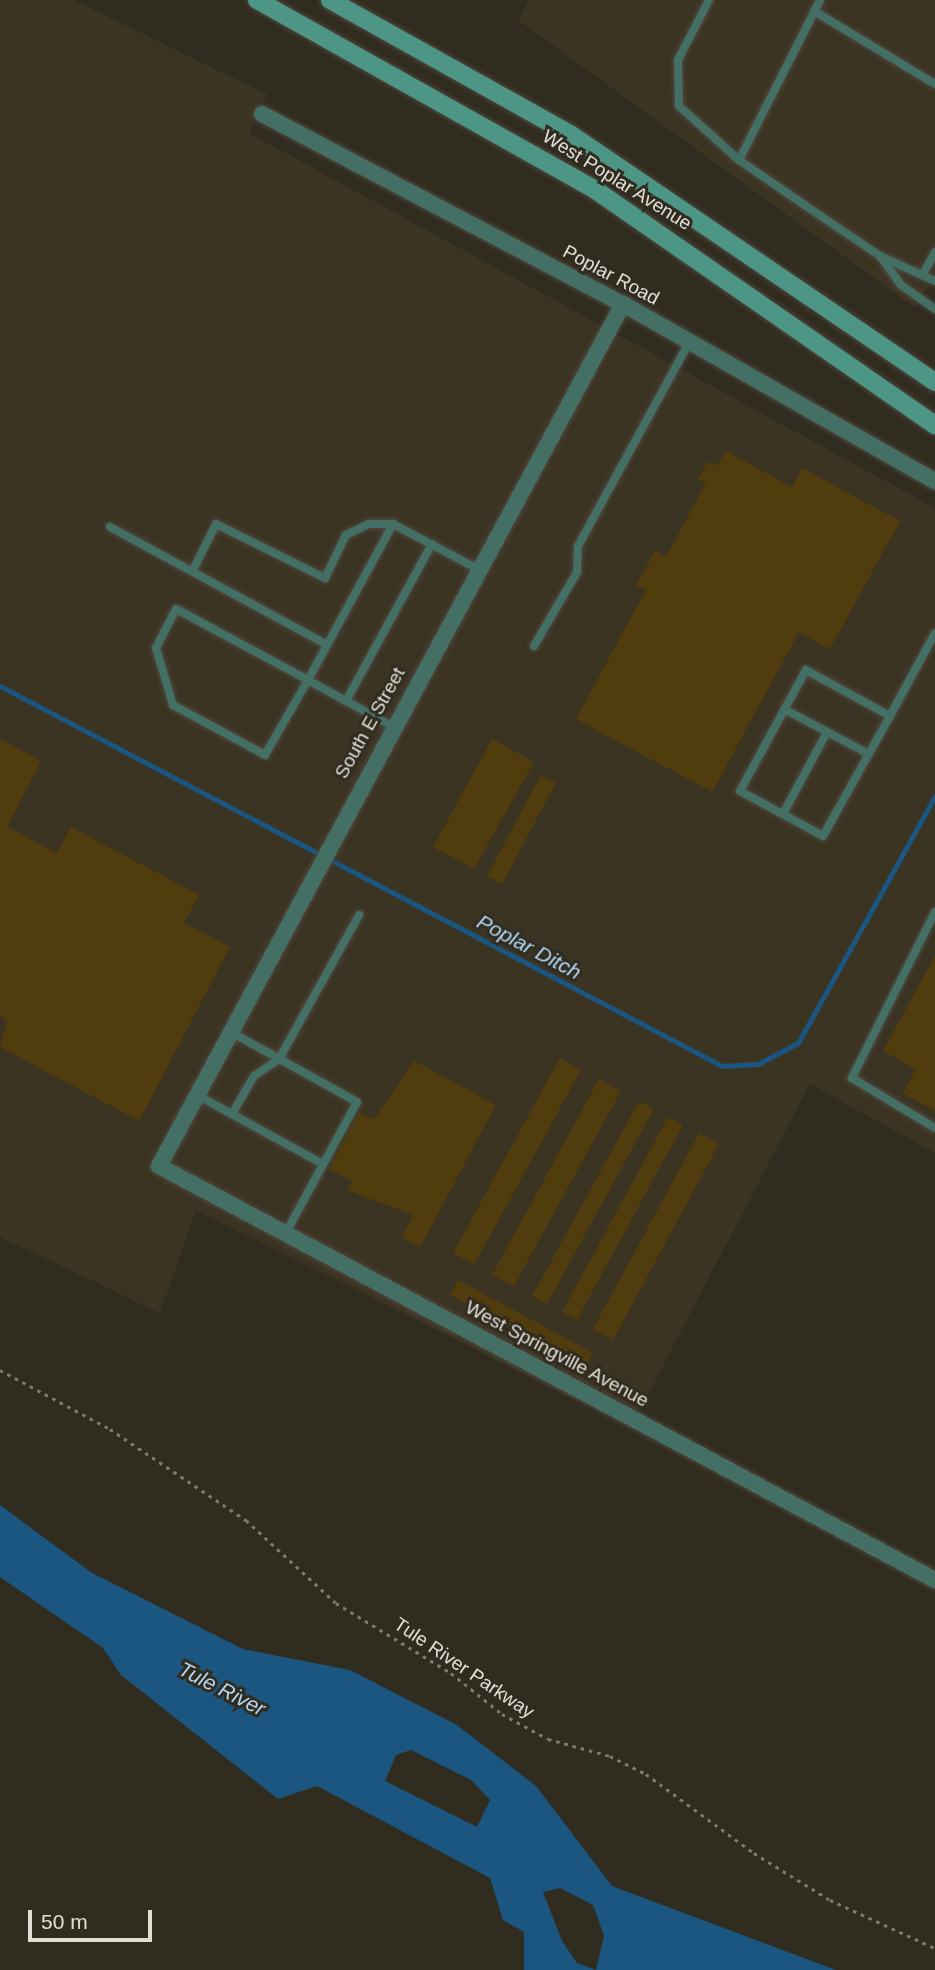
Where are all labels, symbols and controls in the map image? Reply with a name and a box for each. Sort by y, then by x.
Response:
street label: West Poplar Avenue [538,125,696,235]
street label: Poplar Road [559,240,663,310]
street label: South E Street [330,663,410,783]
water label: Poplar Ditch [473,909,585,985]
street label: West Springville Avenue [461,1296,653,1412]
street label: Tule River Parkway [390,1613,538,1723]
water label: Tule River [174,1656,270,1722]
scale bar [32,1896,156,1940]
text: 50 m [41,1910,88,1933]

